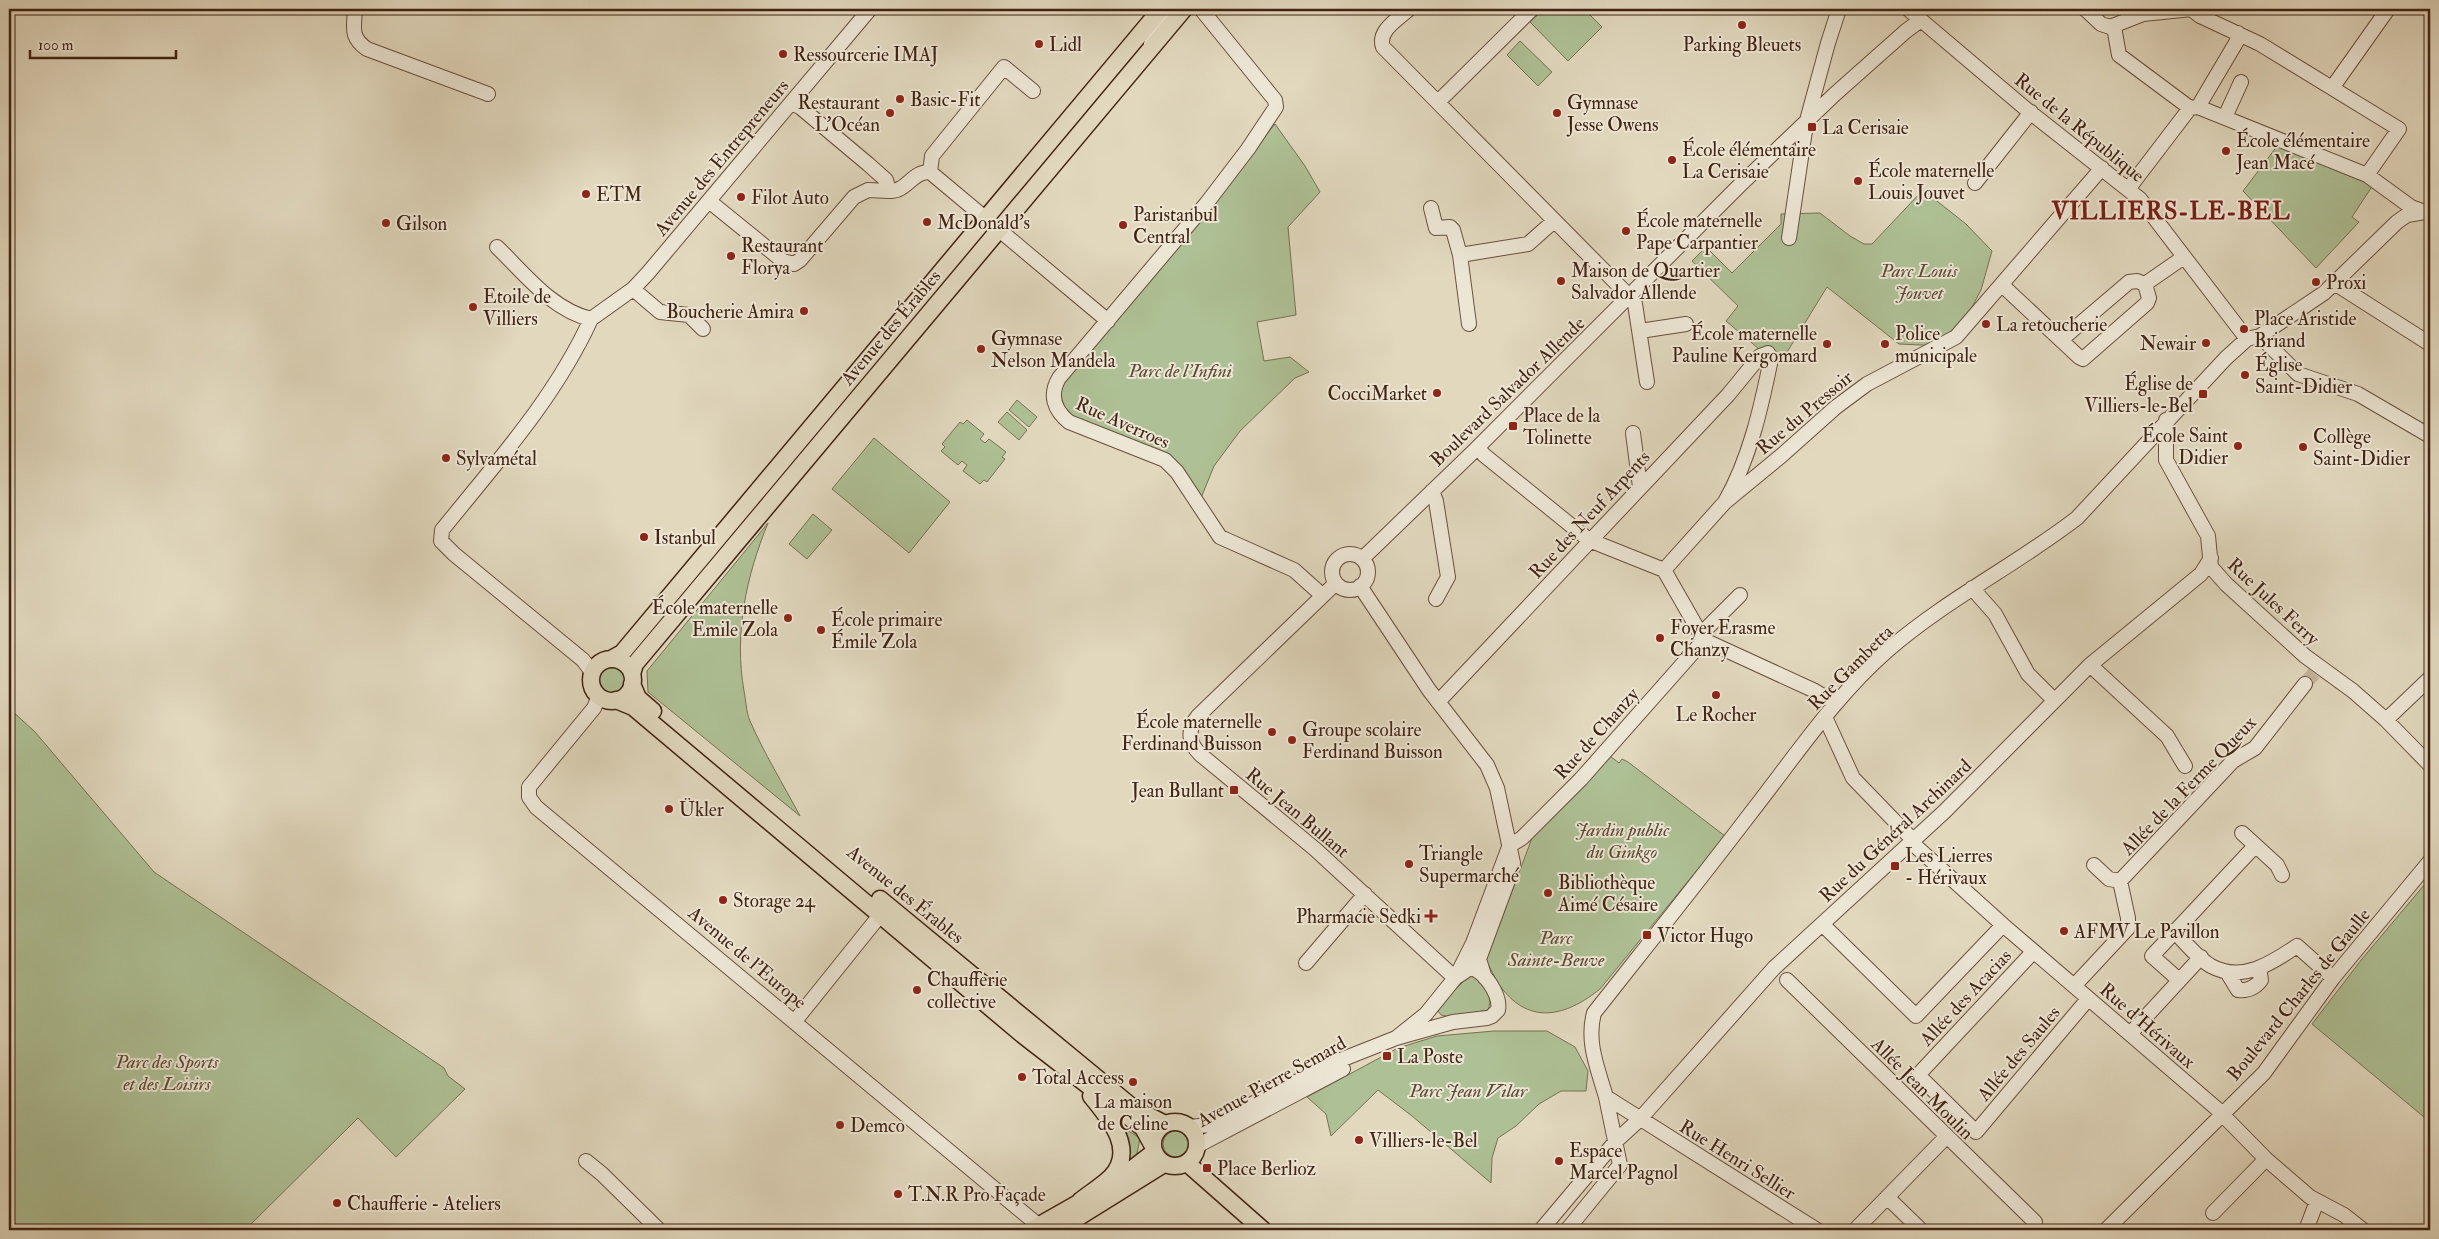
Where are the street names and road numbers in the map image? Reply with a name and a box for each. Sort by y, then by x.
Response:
street label: Rue de la République [2009,68,2149,188]
street label: Avenue des Entrepreneurs [649,74,795,242]
street label: Avenue des Érables [833,264,946,391]
street label: Boulevard Salvador Allende [1425,312,1590,472]
street label: Rue du Pressoir [1752,365,1858,460]
street label: Rue Averroes [1072,392,1173,454]
street label: Rue des Neuf Arpents [1524,446,1656,584]
street label: Rue Jules Ferry [2222,553,2325,651]
street label: Rue Gambetta [1803,620,1899,715]
street label: Rue de Chanzy [1549,682,1645,785]
street label: Allée de la Ferme Queux [2115,711,2262,861]
street label: Rue du Général Archinard [1815,754,1977,908]
street label: Rue Jean Bullant [1241,763,1354,863]
street label: Avenue des Érables [841,838,970,949]
street label: Avenue de l'Europe [682,901,811,1015]
street label: Boulevard Charles de Gaulle [2222,904,2376,1086]
street label: Allée des Acacias [1914,944,2017,1052]
street label: Rue d'Hérivaux [2095,978,2201,1074]
street label: Allée des Saules [1971,1001,2066,1107]
street label: Avenue Pierre Semard [1192,1031,1351,1133]
street label: Allée Jean Moulin [1865,1032,1979,1145]
street label: Rue Henri Sellier [1675,1115,1800,1205]

